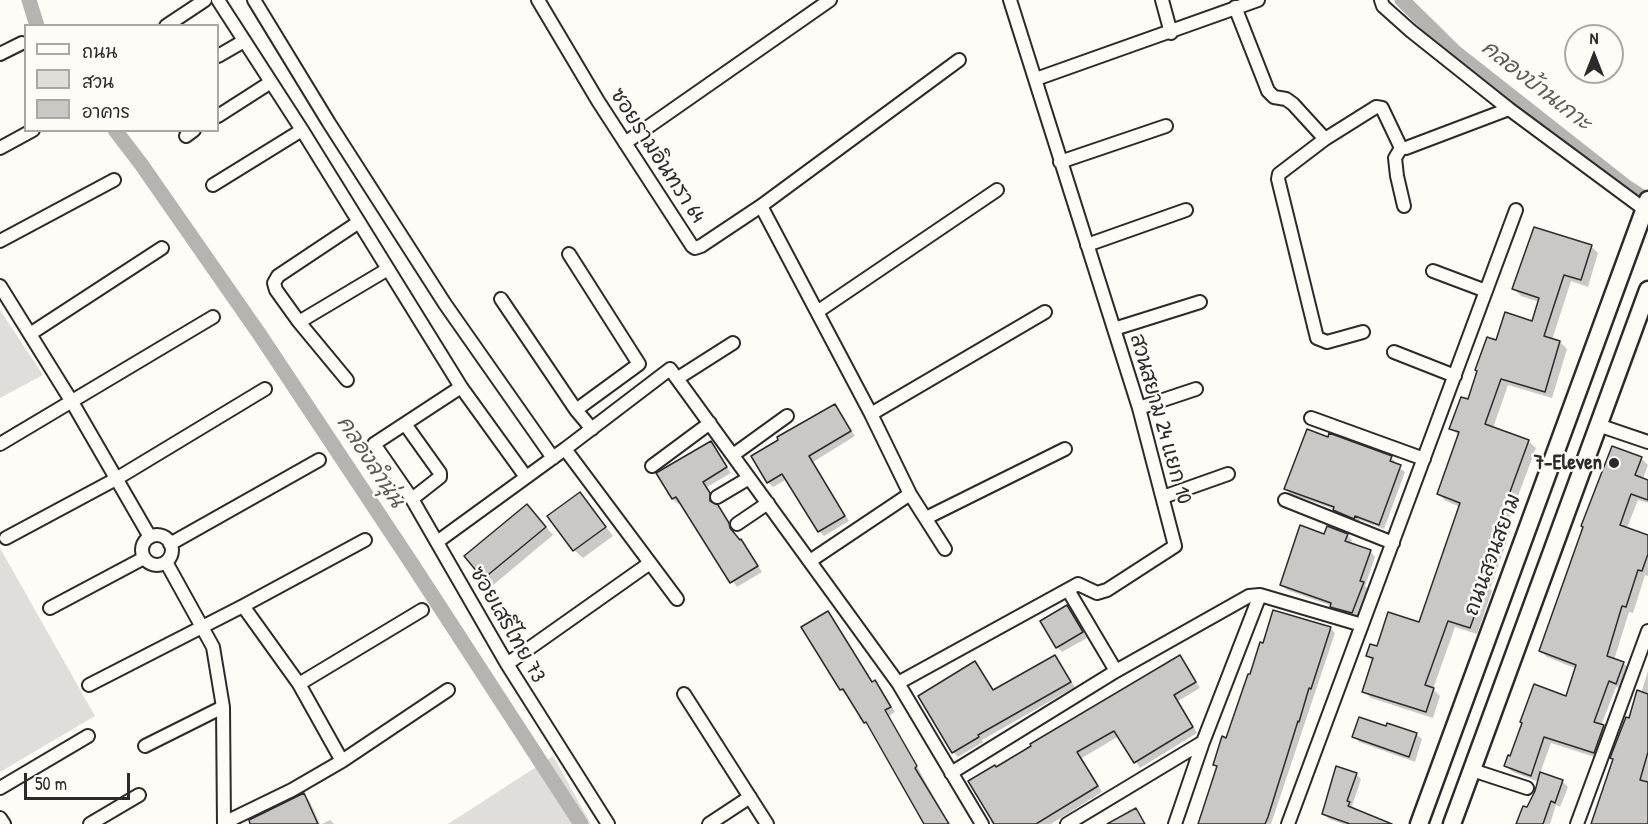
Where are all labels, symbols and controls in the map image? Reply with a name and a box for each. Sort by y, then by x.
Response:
legend [24,24,219,132]
north arrow [1564,24,1624,84]
text: N [1590,27,1598,49]
water label: คลองบ้านเกาะ [1476,35,1596,137]
text: ถนน [82,39,117,64]
text: สวน [82,69,114,94]
street label: ซอยรามอินทรา 64 [604,84,710,228]
text: อาคาร [82,99,130,124]
street label: สวนสยาม 24 แยก 10 [1124,331,1196,507]
water label: คลองลำนุ่น [331,411,409,513]
place label: 7-Eleven [1534,450,1602,476]
marker: 7-Eleven [1607,456,1621,470]
street label: ถนนสวนสยาม [1459,490,1527,620]
street label: ซอยเสรีไทย 73 [464,563,550,687]
scale bar [27,761,134,799]
text: 50 m [35,771,67,796]

